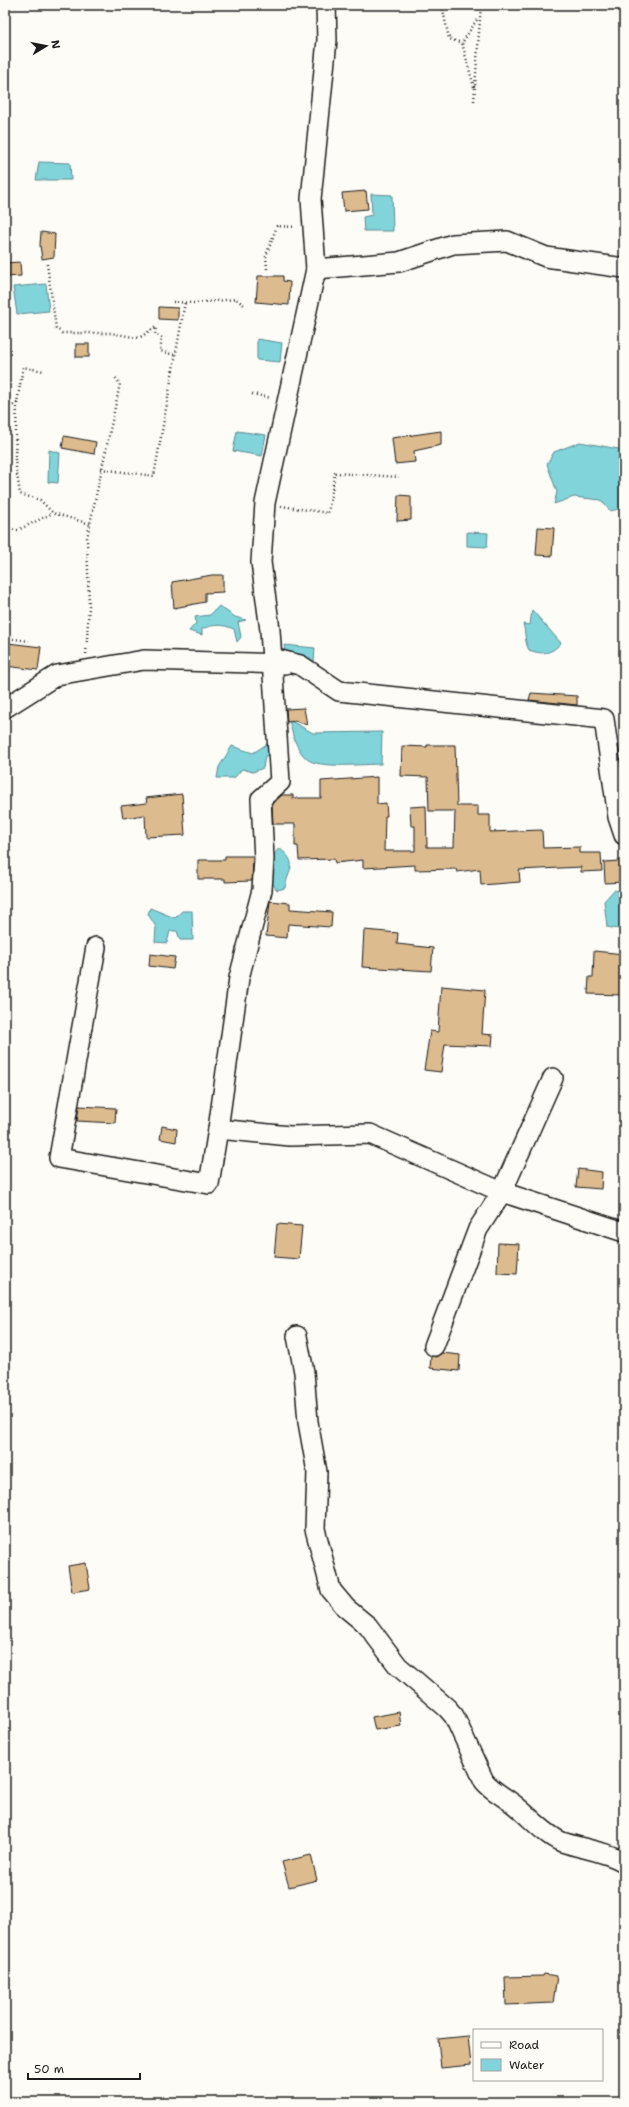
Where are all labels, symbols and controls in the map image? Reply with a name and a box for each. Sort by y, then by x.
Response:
north arrow [26,26,66,66]
text: N [47,39,64,50]
legend [473,2029,603,2081]
text: Road [509,2037,540,2053]
scale bar [28,2055,140,2081]
text: Water [509,2057,545,2073]
text: 50 m [34,2061,64,2077]

